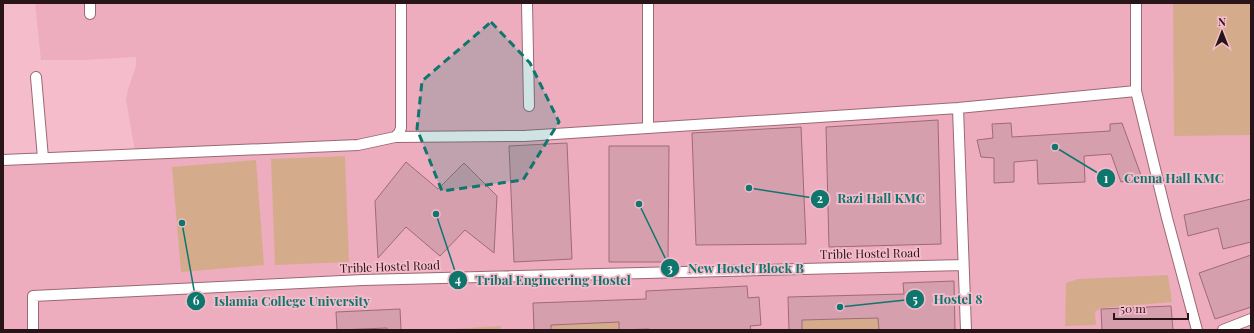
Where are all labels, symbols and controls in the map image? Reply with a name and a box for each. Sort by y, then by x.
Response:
north arrow [1202,12,1242,52]
text: N [1218,14,1226,29]
callout: Cenna Hall KMC [1096,166,1232,191]
text: Cenna Hall KMC [1124,169,1224,186]
text: 1 [1104,170,1109,186]
callout: Razi Hall KMC [810,186,933,211]
text: Razi Hall KMC [837,189,925,206]
text: 2 [817,190,823,206]
street label: Trible Hostel Road [820,244,920,262]
street label: Trible Hostel Road [340,256,440,276]
callout: New Hostel Block B [660,256,812,281]
text: New Hostel Block B [688,259,804,276]
text: 3 [667,260,673,276]
callout: Tribal Engineering Hostel [448,268,639,293]
text: 4 [455,271,461,287]
text: Tribal Engineering Hostel [475,271,631,288]
callout: Hostel 8 [905,287,990,312]
callout: Islamia College University [186,289,378,314]
text: Hostel 8 [934,290,982,307]
text: 5 [912,291,918,307]
text: 6 [193,292,200,308]
text: Islamia College University [214,292,370,309]
scale bar [1114,295,1188,321]
text: 50 m [1120,300,1146,316]

